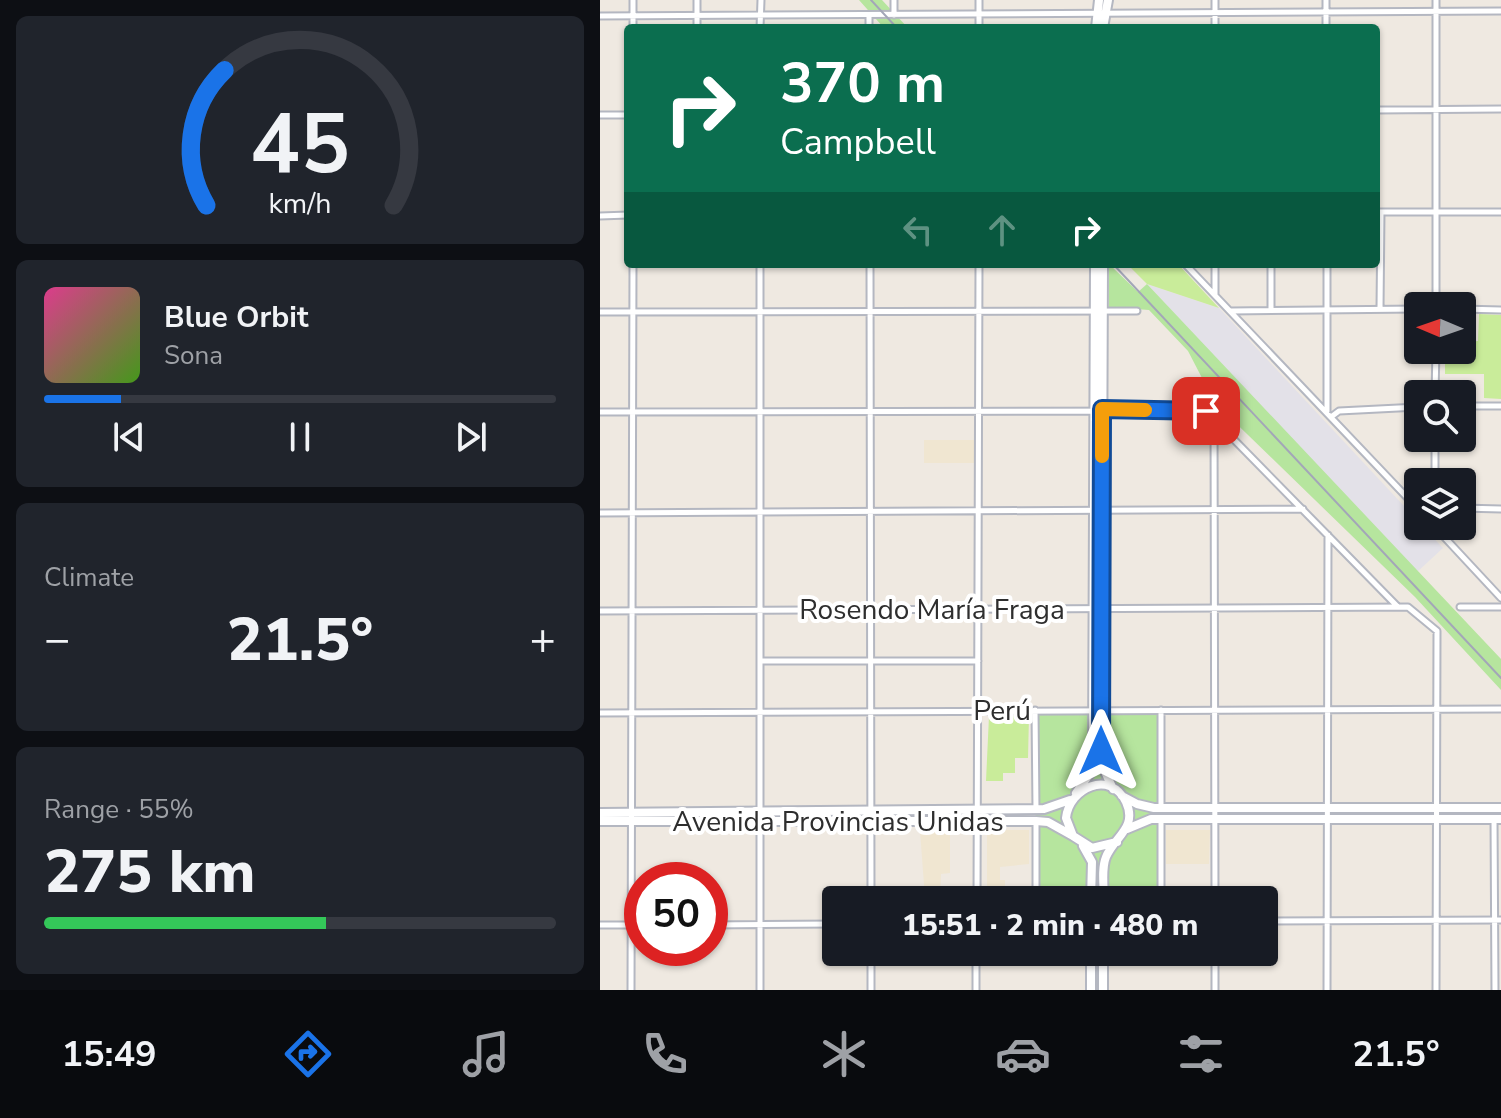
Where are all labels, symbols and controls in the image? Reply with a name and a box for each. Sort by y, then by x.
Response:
text: 370 m [780,45,945,122]
icon: right [648,56,752,160]
text: 45 [250,87,350,200]
text: Campbell [780,118,936,167]
text: km/h [269,184,331,223]
icon: left [896,208,940,252]
icon: ahead [980,208,1024,252]
icon: right [1064,208,1108,252]
north arrow [1404,292,1476,364]
map controls [1404,292,1476,540]
text: Blue Orbit [164,297,308,338]
text: Sona [164,338,223,373]
pin [1172,377,1240,445]
button: search [1404,380,1476,452]
icon: arrive [1184,389,1228,433]
icon: previous [107,415,151,459]
icon: pause [278,415,322,459]
icon: next [449,415,493,459]
button: layers [1404,468,1476,540]
text: Climate [44,560,134,595]
street label: Rosendo María Fraga [799,591,1065,629]
text: 21.5° [227,599,373,681]
text: − [44,610,70,670]
text: + [530,610,556,670]
street label: Perú [973,692,1031,730]
position arrow [1059,709,1143,793]
text: Range · 55% [44,792,194,827]
street label: Avenida Provincias Unidas [672,803,1004,841]
text: 275 km [44,831,256,913]
speed limit sign: 50 [624,862,728,966]
text: 15:51 · 2 min · 480 m [902,905,1198,946]
icon: directions [280,1026,336,1082]
icon: music [458,1026,514,1082]
icon: phone [637,1026,693,1082]
icon: climate [816,1026,872,1082]
icon: car [995,1026,1051,1082]
icon: filters [1173,1026,1229,1082]
text: 15:49 [61,1030,157,1079]
text: 21.5° [1352,1030,1440,1079]

